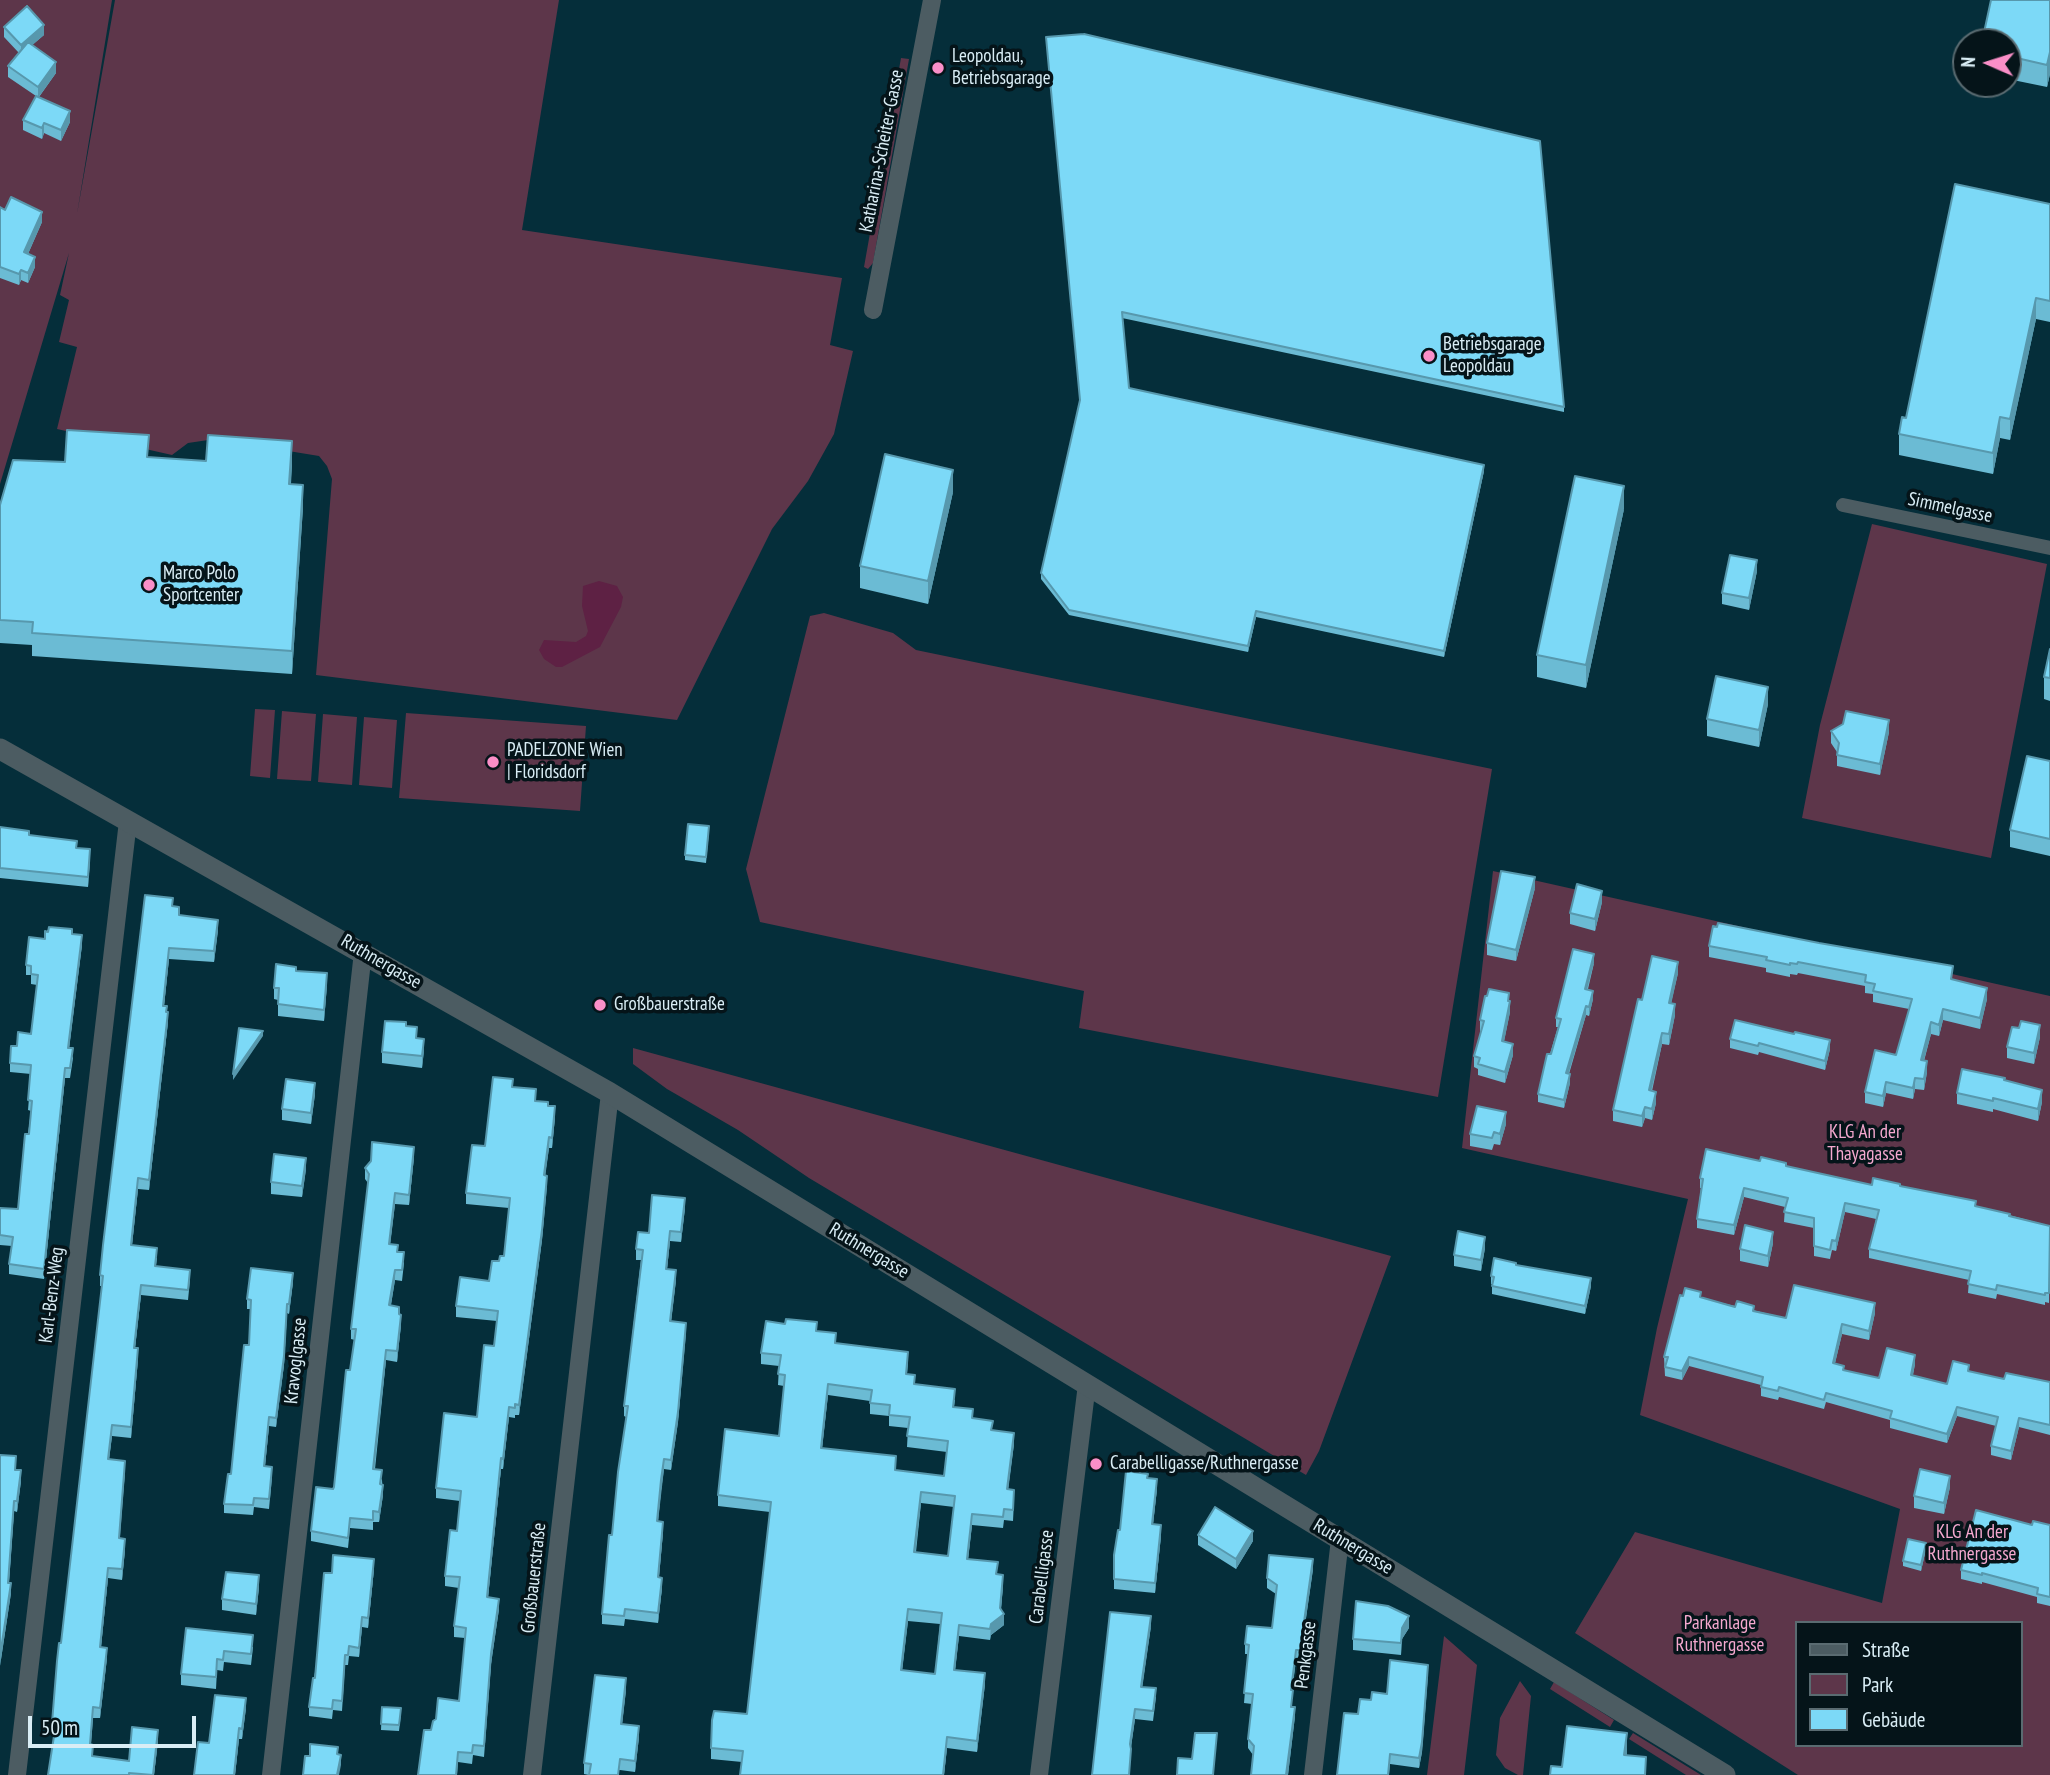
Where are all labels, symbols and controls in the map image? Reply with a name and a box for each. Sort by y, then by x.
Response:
north arrow [1952,28,2022,98]
place label: Leopoldau, Betriebsgarage [952,46,1051,90]
text: N [1956,56,1980,68]
marker: Leopoldau, Betriebsgarage [930,60,946,76]
street label: Katharina-Scheiter-Gasse [855,68,909,234]
place label: Betriebsgarage Leopoldau [1443,334,1542,378]
marker: Betriebsgarage Leopoldau [1421,348,1437,364]
street label: Simmelgasse [1906,488,1994,528]
place label: Marco Polo Sportcenter [163,563,239,607]
marker: Marco Polo Sportcenter [141,577,157,593]
place label: PADELZONE Wien | Floridsdorf [507,740,623,784]
marker: PADELZONE Wien | Floridsdorf [485,754,501,770]
street label: Ruthnergasse [337,930,425,994]
place label: Großbauerstraße [614,994,725,1016]
marker: Großbauerstraße [592,997,608,1013]
park label: KLG An der Thayagasse [1827,1122,1903,1166]
street label: Ruthnergasse [825,1218,913,1284]
street label: Karl-Benz-Weg [35,1246,69,1344]
street label: Kravoglgasse [280,1317,312,1405]
place label: Carabelligasse/Ruthnergasse [1110,1453,1299,1475]
marker: Carabelligasse/Ruthnergasse [1088,1456,1104,1472]
street label: Ruthnergasse [1309,1514,1397,1580]
street label: Großbauerstraße [517,1522,551,1634]
park label: KLG An der Ruthnergasse [1928,1522,2016,1566]
street label: Carabelligasse [1025,1529,1059,1625]
park label: Parkanlage Ruthnergasse [1676,1613,1764,1657]
street label: Penkgasse [1291,1620,1321,1690]
legend [1794,1621,2022,1747]
text: Straße [1862,1636,1910,1663]
text: Park [1862,1671,1893,1698]
scale bar [32,1702,200,1746]
text: Gebäude [1862,1706,1925,1733]
text: 50 m [41,1714,78,1741]

